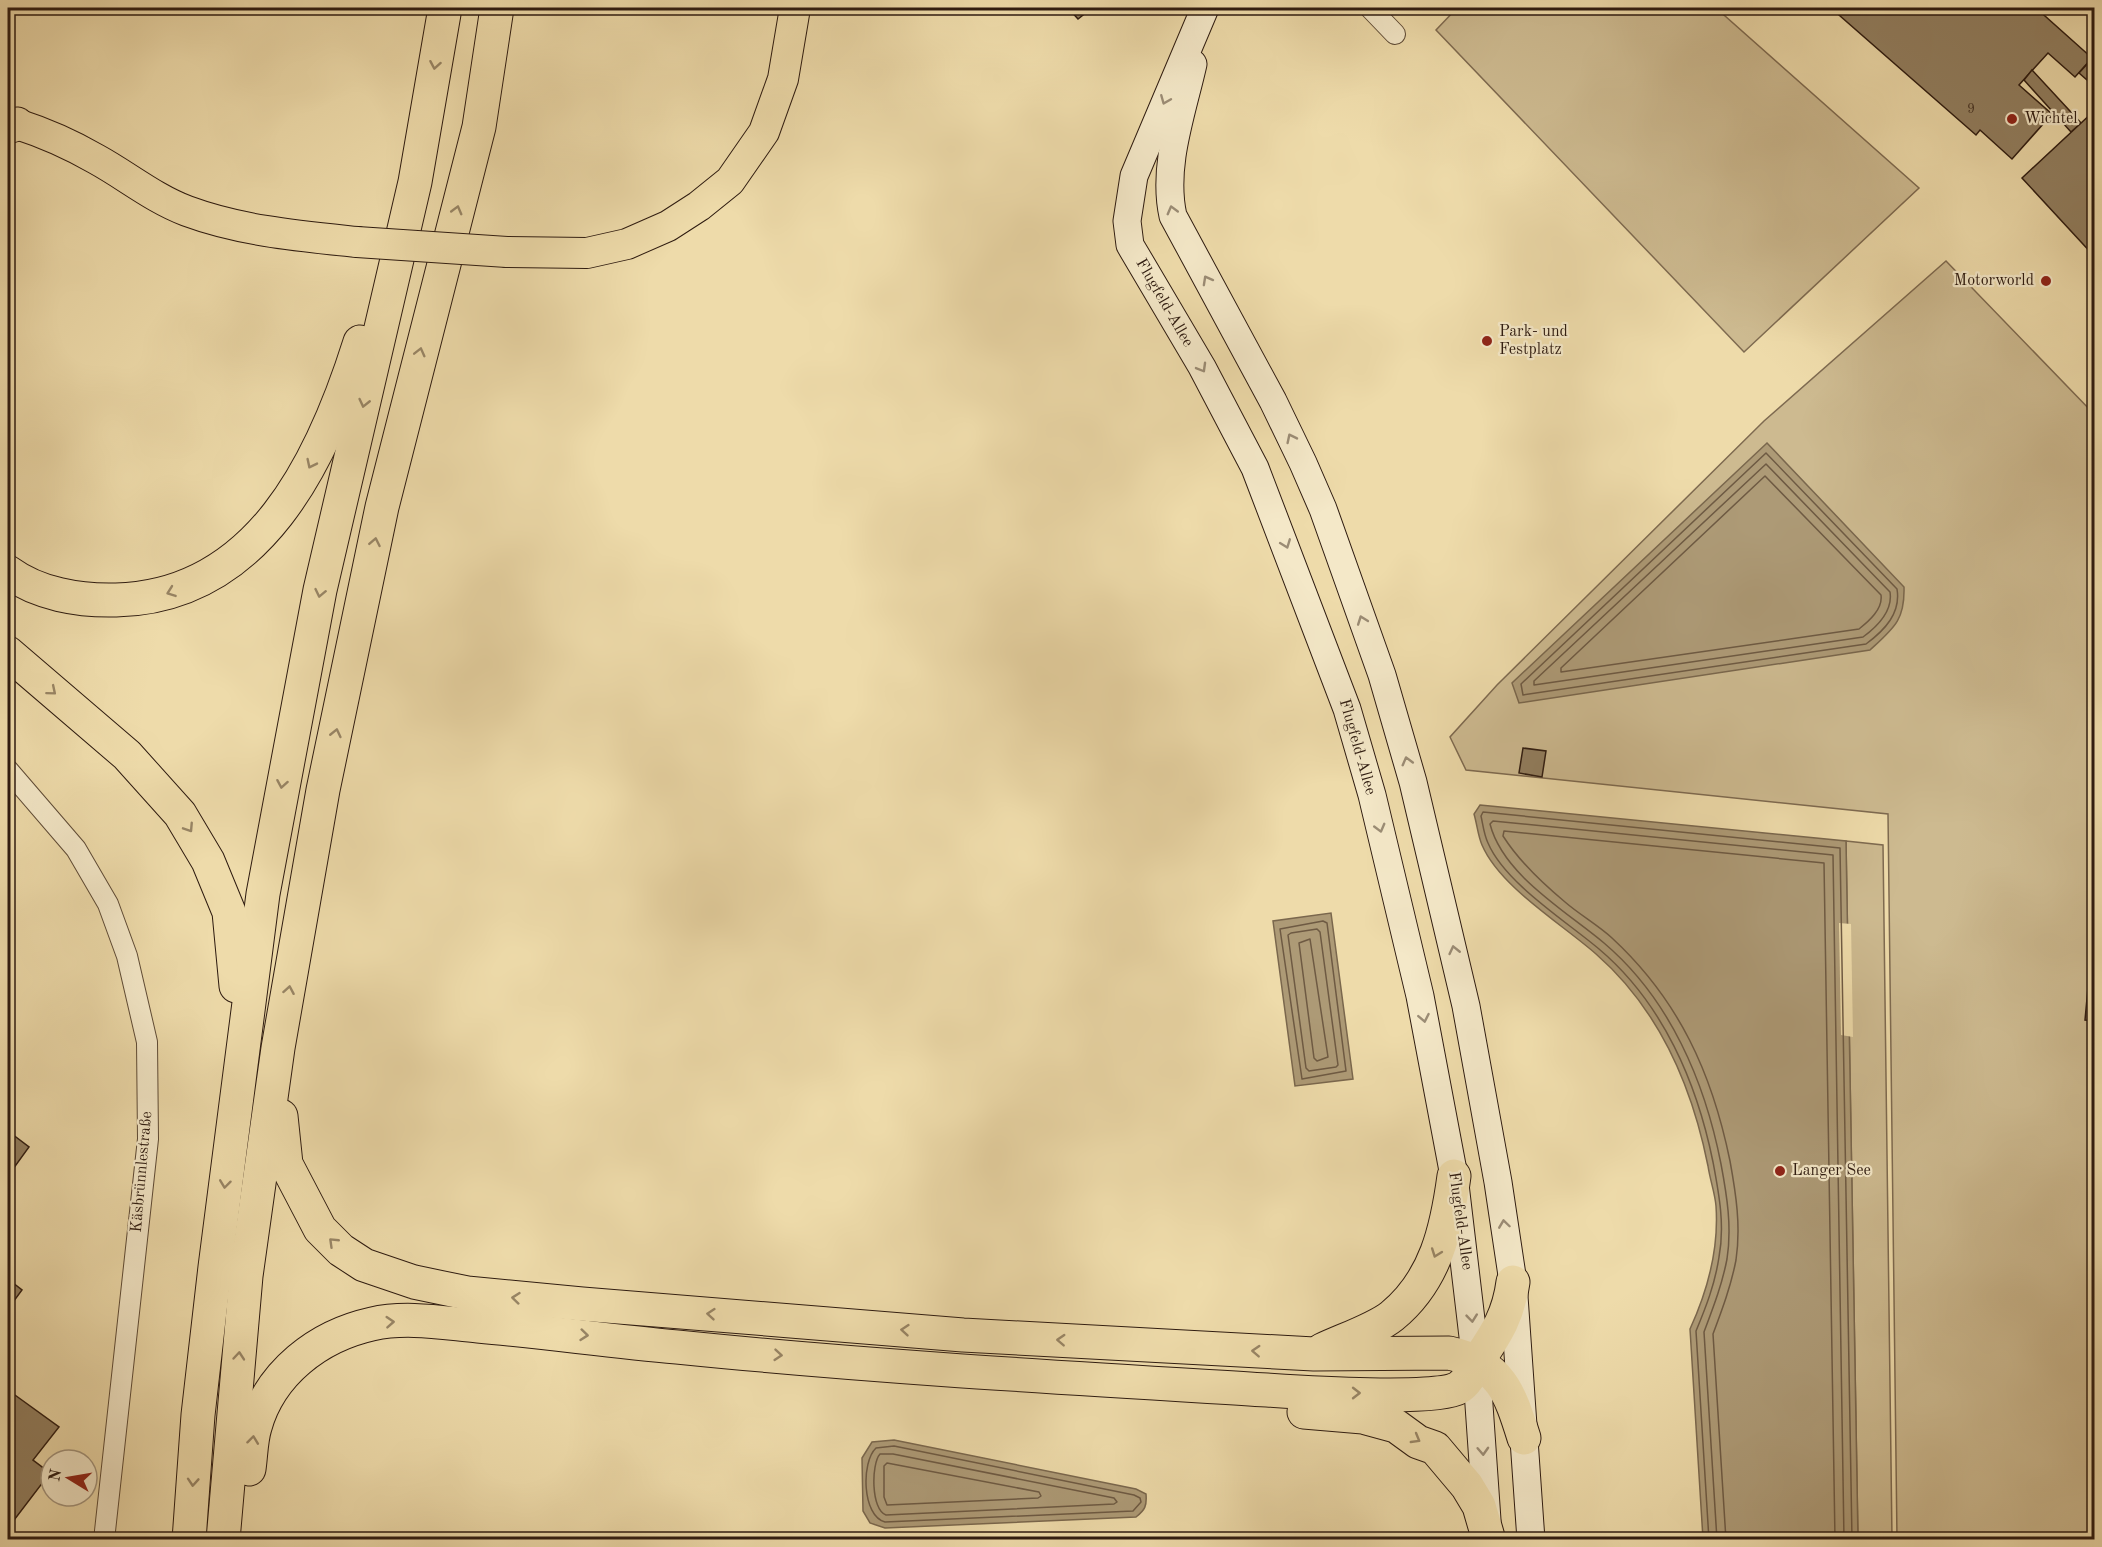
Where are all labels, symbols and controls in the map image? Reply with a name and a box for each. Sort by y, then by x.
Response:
one-way arrow [430,61,442,70]
one-way arrow [1160,93,1172,104]
house number: 9 [1967,102,1975,116]
place label: Wichtel [2024,111,2078,127]
marker: Wichtel [2005,112,2019,126]
one-way arrow [450,205,462,216]
one-way arrow [1166,205,1179,215]
street label: Flugfeld-Allee [1132,256,1196,350]
place label: Motorworld [1954,273,2034,289]
marker: Motorworld [2039,274,2053,288]
one-way arrow [1203,276,1214,286]
place label: Park- und Festplatz [1499,324,1568,358]
marker: Park- und Festplatz [1480,334,1494,348]
one-way arrow [413,348,426,358]
one-way arrow [1195,362,1206,372]
one-way arrow [359,398,372,408]
one-way arrow [1287,434,1299,445]
one-way arrow [307,457,318,468]
one-way arrow [368,537,381,547]
one-way arrow [1279,538,1291,549]
one-way arrow [166,584,177,597]
one-way arrow [314,588,327,598]
one-way arrow [1357,615,1369,626]
one-way arrow [45,684,56,695]
street label: Flugfeld-Allee [1336,697,1378,797]
one-way arrow [329,728,342,738]
one-way arrow [1402,756,1414,767]
one-way arrow [276,779,289,789]
one-way arrow [182,822,193,833]
one-way arrow [1373,823,1386,833]
one-way arrow [1448,945,1461,955]
one-way arrow [282,986,294,995]
one-way arrow [1417,1013,1430,1023]
street label: Käsbrünnlestraße [129,1111,155,1233]
place label: Langer See [1792,1163,1871,1179]
marker: Langer See [1773,1164,1787,1178]
street label: Flugfeld-Allee [1445,1171,1475,1271]
one-way arrow [219,1180,232,1189]
one-way arrow [1499,1220,1511,1229]
one-way arrow [330,1239,341,1250]
one-way arrow [1431,1247,1444,1258]
one-way arrow [512,1292,521,1305]
one-way arrow [706,1308,715,1321]
one-way arrow [1465,1313,1478,1322]
one-way arrow [385,1316,394,1329]
one-way arrow [901,1324,910,1337]
one-way arrow [579,1328,589,1341]
one-way arrow [1057,1334,1066,1347]
one-way arrow [1251,1344,1260,1357]
one-way arrow [773,1348,782,1361]
one-way arrow [232,1351,245,1360]
one-way arrow [1352,1387,1361,1399]
one-way arrow [1410,1432,1420,1443]
one-way arrow [246,1435,258,1444]
one-way arrow [1477,1446,1490,1455]
north arrow [39,1448,99,1508]
text: N [47,1467,65,1483]
one-way arrow [187,1478,200,1487]

